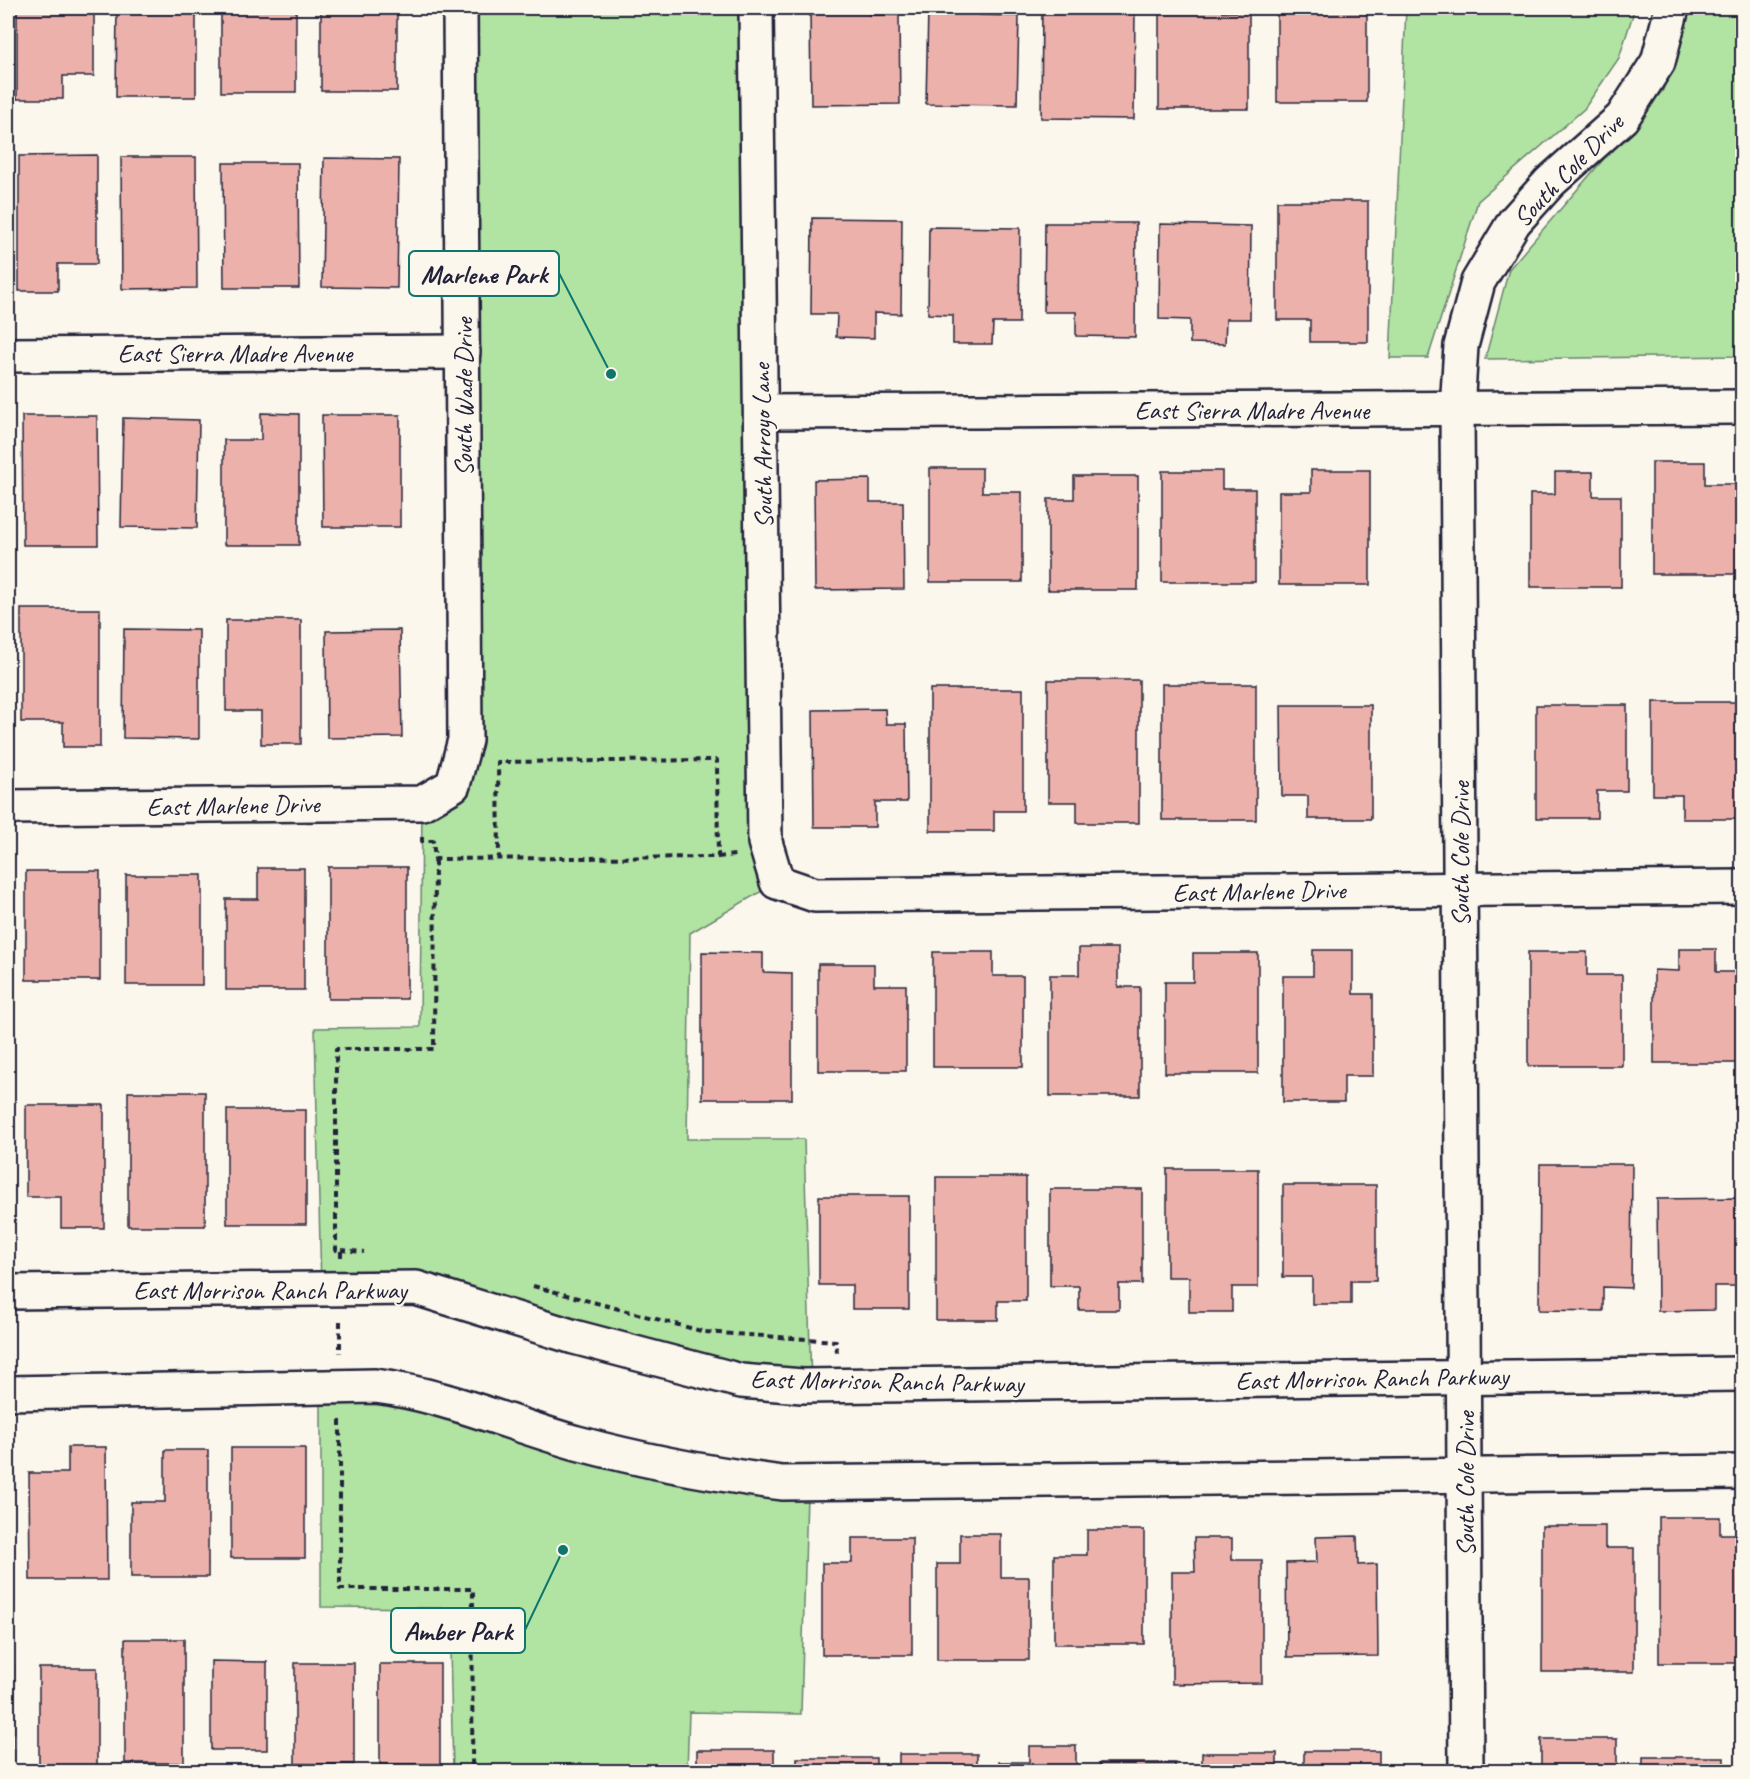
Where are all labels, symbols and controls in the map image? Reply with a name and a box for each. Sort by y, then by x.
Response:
street label: South Cole Drive [1506,106,1632,234]
callout: Marlene Park [409,251,559,296]
text: Marlene Park [421,257,550,291]
street label: South Wade Drive [447,316,480,476]
street label: East Sierra Madre Avenue [118,337,354,370]
street label: South Arroyo Lane [745,361,780,529]
street label: East Sierra Madre Avenue [1135,394,1371,427]
street label: South Cole Drive [1444,780,1477,927]
street label: East Marlene Drive [146,787,321,824]
street label: East Marlene Drive [1172,873,1347,910]
street label: East Morrison Ranch Parkway [133,1274,409,1307]
street label: East Morrison Ranch Parkway [1235,1360,1511,1397]
street label: East Morrison Ranch Parkway [750,1363,1026,1400]
street label: South Cole Drive [1449,1410,1482,1557]
callout: Amber Park [391,1608,525,1653]
text: Amber Park [404,1614,515,1648]

